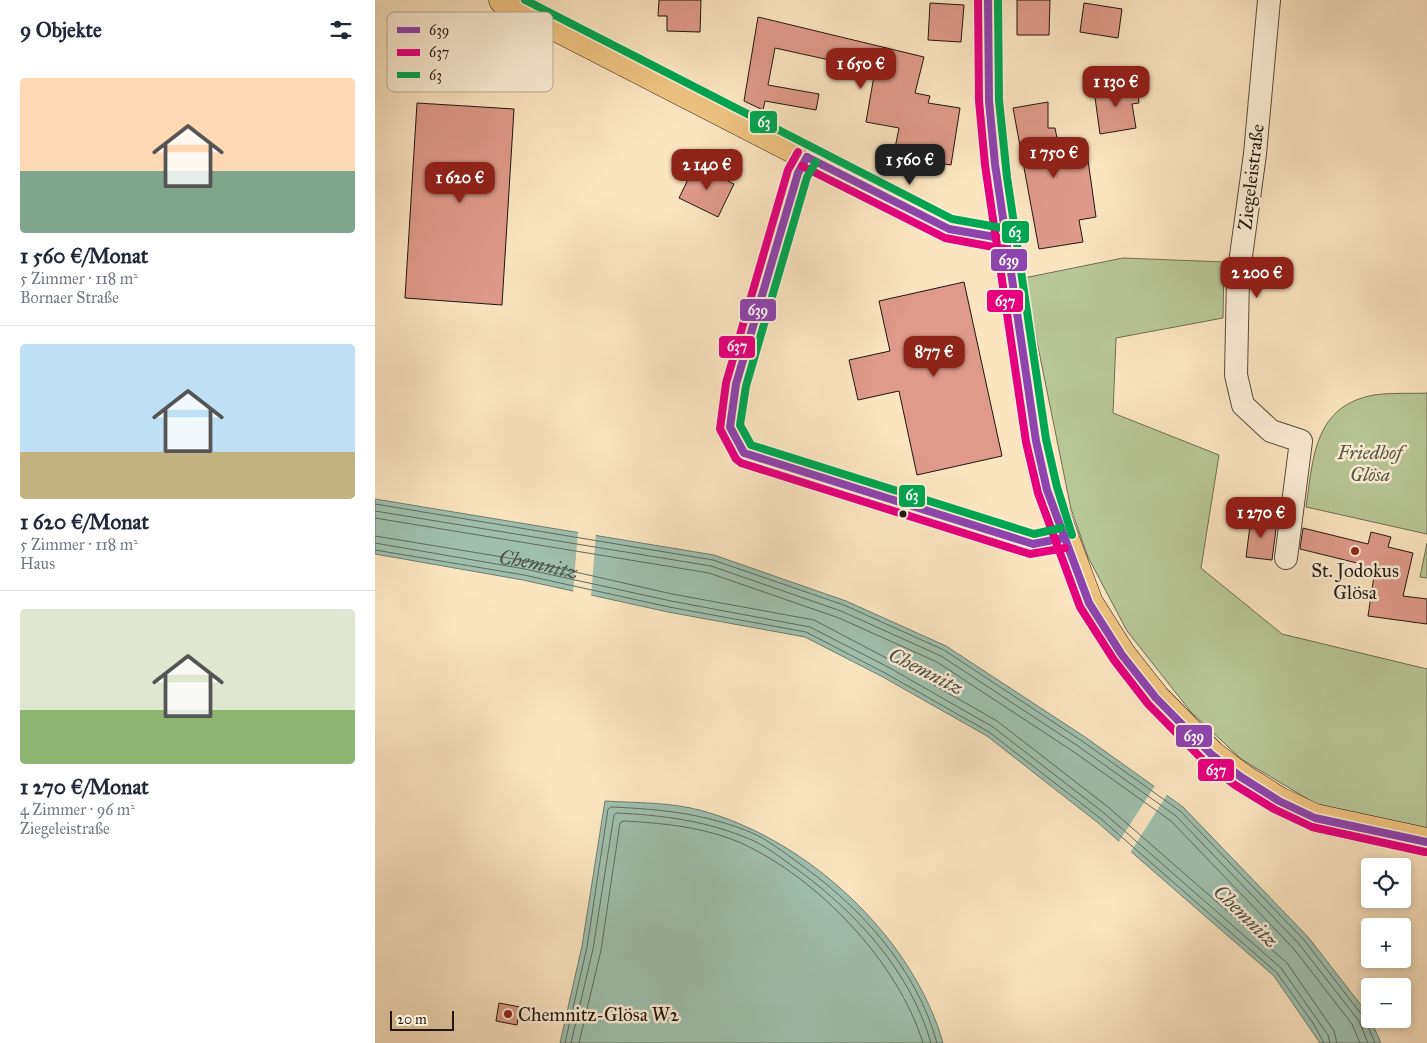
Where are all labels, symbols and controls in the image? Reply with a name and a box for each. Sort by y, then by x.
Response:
legend [387,12,553,92]
icon: filters [327,16,355,44]
text: 9 Objekte [20,17,102,43]
text: 639 [429,22,449,39]
text: 637 [429,44,449,61]
pin: 1 650 € [815,48,907,90]
text: 1 650 € [837,54,885,73]
pin: 1 130 € [1070,66,1162,108]
text: 63 [429,67,442,84]
text: 1 130 € [1094,72,1138,91]
line badge: 63 [749,110,778,134]
icon: home [143,111,233,201]
text: 63 [758,114,771,132]
street label: Ziegeleistraße [1233,123,1270,231]
pin: 1 750 € [1008,136,1100,179]
text: 1 750 € [1030,143,1078,162]
pin: 1 560 € [864,144,956,186]
pin: 2 140 € [661,148,753,191]
text: 1 560 € [886,150,934,169]
text: 2 140 € [682,155,732,174]
pin: 1 620 € [414,162,506,204]
text: 1 620 € [436,168,484,187]
line badge: 63 [1001,220,1030,244]
text: 63 [1009,224,1022,242]
text: 1 560 €/Monat [20,243,148,269]
line badge: 639 [990,248,1028,272]
text: 639 [999,252,1019,270]
pin: 2 200 € [1211,256,1303,299]
text: 2 200 € [1232,263,1283,282]
text: 5 Zimmer · 118 m² [20,269,138,288]
text: Bornaer Straße [20,288,119,307]
line badge: 637 [986,289,1024,313]
text: 637 [995,293,1016,311]
line badge: 639 [739,298,777,322]
text: 639 [748,302,768,320]
line badge: 637 [718,335,756,359]
pin: 877 € [899,336,969,378]
text: 637 [727,338,748,356]
text: 877 € [915,342,953,361]
icon: home [143,376,233,466]
park label: Friedhof Glösa [1337,441,1407,486]
line badge: 63 [898,484,926,508]
text: 63 [906,487,919,505]
pin: 1 270 € [1215,496,1307,539]
text: 1 270 € [1237,503,1285,522]
text: 1 620 €/Monat [20,509,149,535]
unlabelled marker [898,509,908,519]
text: 5 Zimmer · 118 m² [20,535,138,554]
water label: Chemnitz [497,545,581,584]
marker: St. Jodokus Glösa [1349,545,1361,557]
text: Haus [20,554,55,573]
place label: St. Jodokus Glösa [1311,559,1399,604]
icon: home [143,641,233,731]
water label: Chemnitz [885,642,967,700]
line badge: 639 [1175,724,1213,748]
text: 639 [1184,728,1204,746]
line badge: 637 [1197,758,1235,782]
text: 637 [1206,762,1227,780]
text: 1 270 €/Monat [20,774,149,800]
text: 4 Zimmer · 96 m² [20,800,135,819]
text: Ziegeleistraße [20,819,110,838]
map controls [1361,858,1411,1028]
button: locate [1361,858,1411,908]
water label: Chemnitz [1209,879,1283,953]
button: + [1361,918,1411,968]
button: − [1361,978,1411,1028]
place label: Chemnitz-Glösa W2 [518,1003,680,1026]
scale bar [390,1008,454,1031]
marker: Chemnitz-Glösa W2 [502,1008,514,1020]
text: 20 m [397,1011,427,1028]

